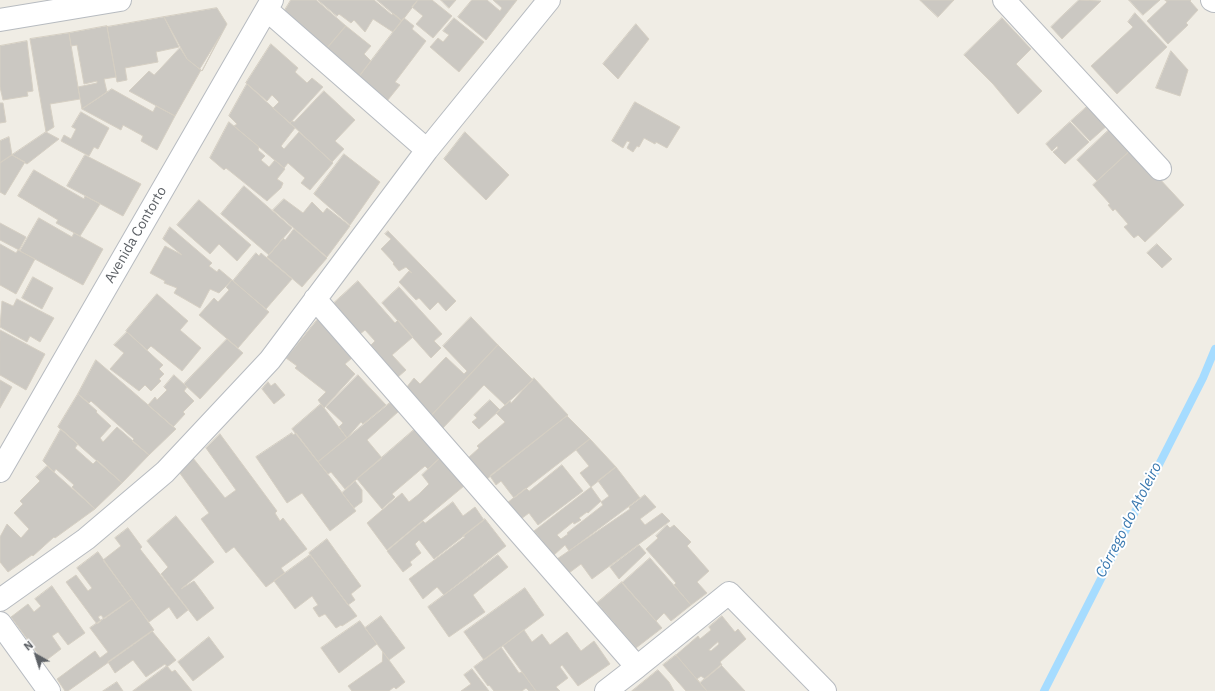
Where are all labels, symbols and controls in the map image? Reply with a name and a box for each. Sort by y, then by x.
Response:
street label: Avenida Contorto [102,184,170,286]
water label: Córrego do Atoleiro [1092,459,1166,581]
north arrow [16,635,56,675]
text: N [21,638,36,654]

